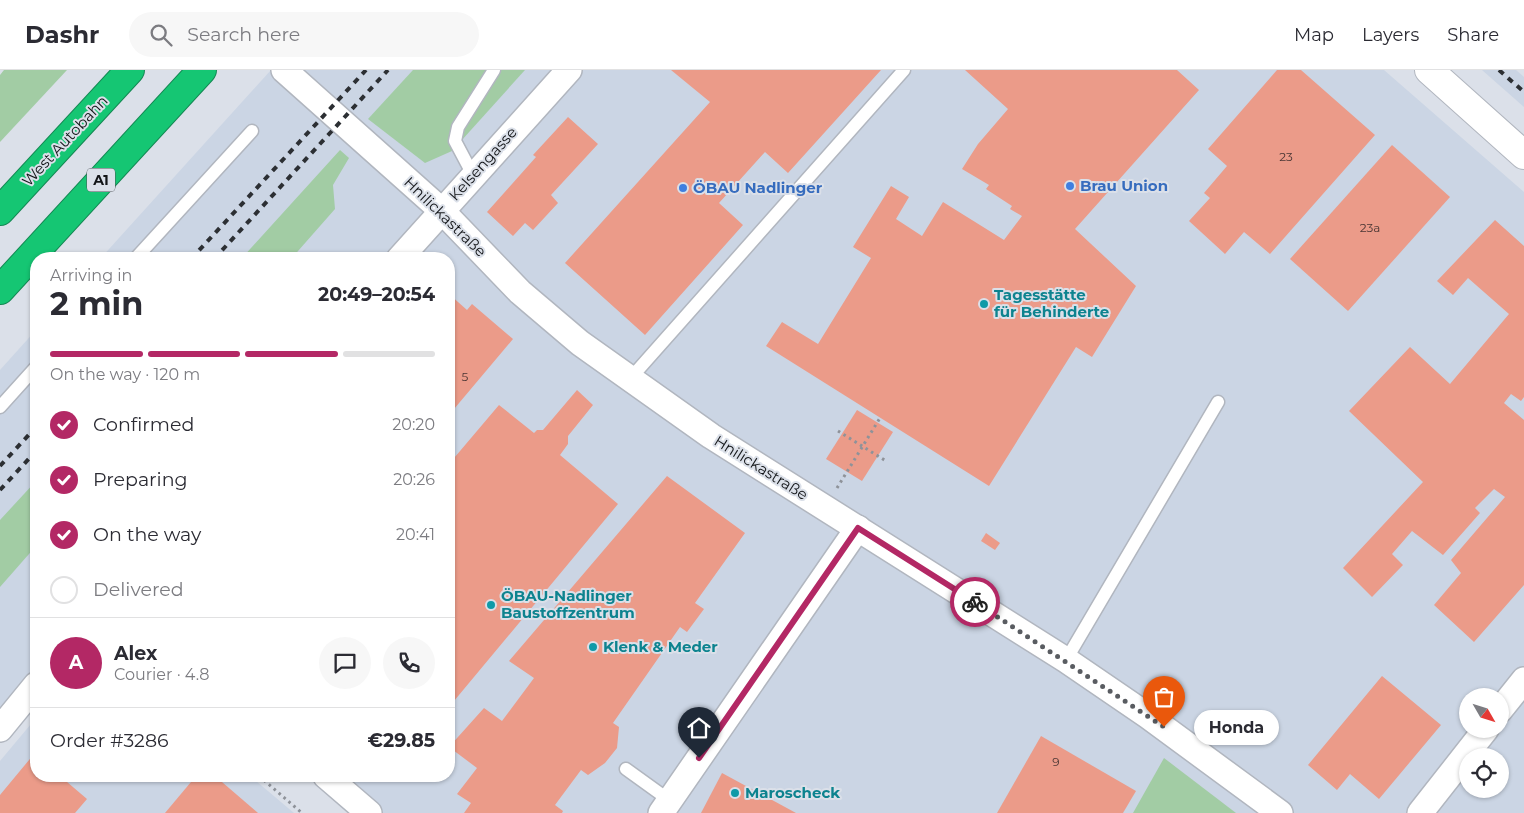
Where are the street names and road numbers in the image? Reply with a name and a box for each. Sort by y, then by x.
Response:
street label: West Autobahn [18,91,112,190]
street label: Kelsengasse [445,123,521,204]
road number: A1 [87,168,115,192]
street label: Hnilickastraße [400,173,490,261]
street label: Hnilickastraße [711,431,812,504]

